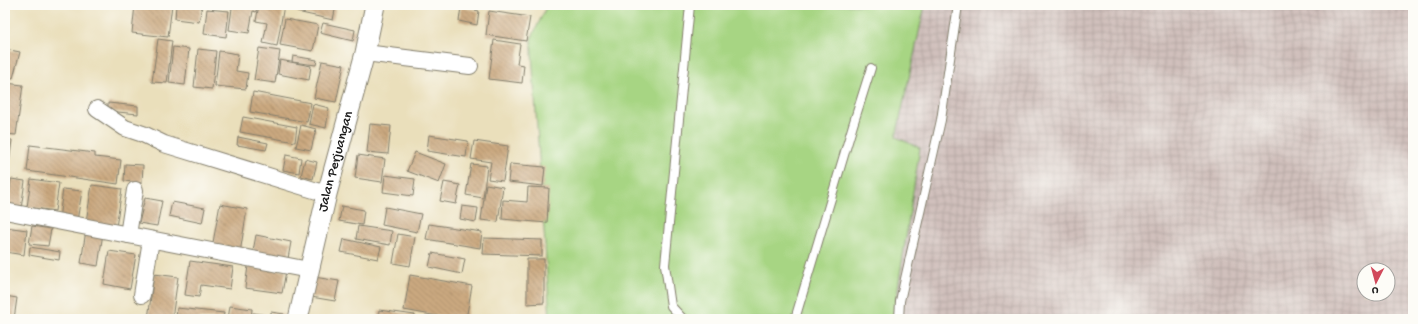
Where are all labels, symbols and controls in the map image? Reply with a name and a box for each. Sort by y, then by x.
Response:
street label: Jalan Perjuangan [315,109,358,214]
north arrow [1356,262,1396,302]
text: U [1371,284,1379,296]

